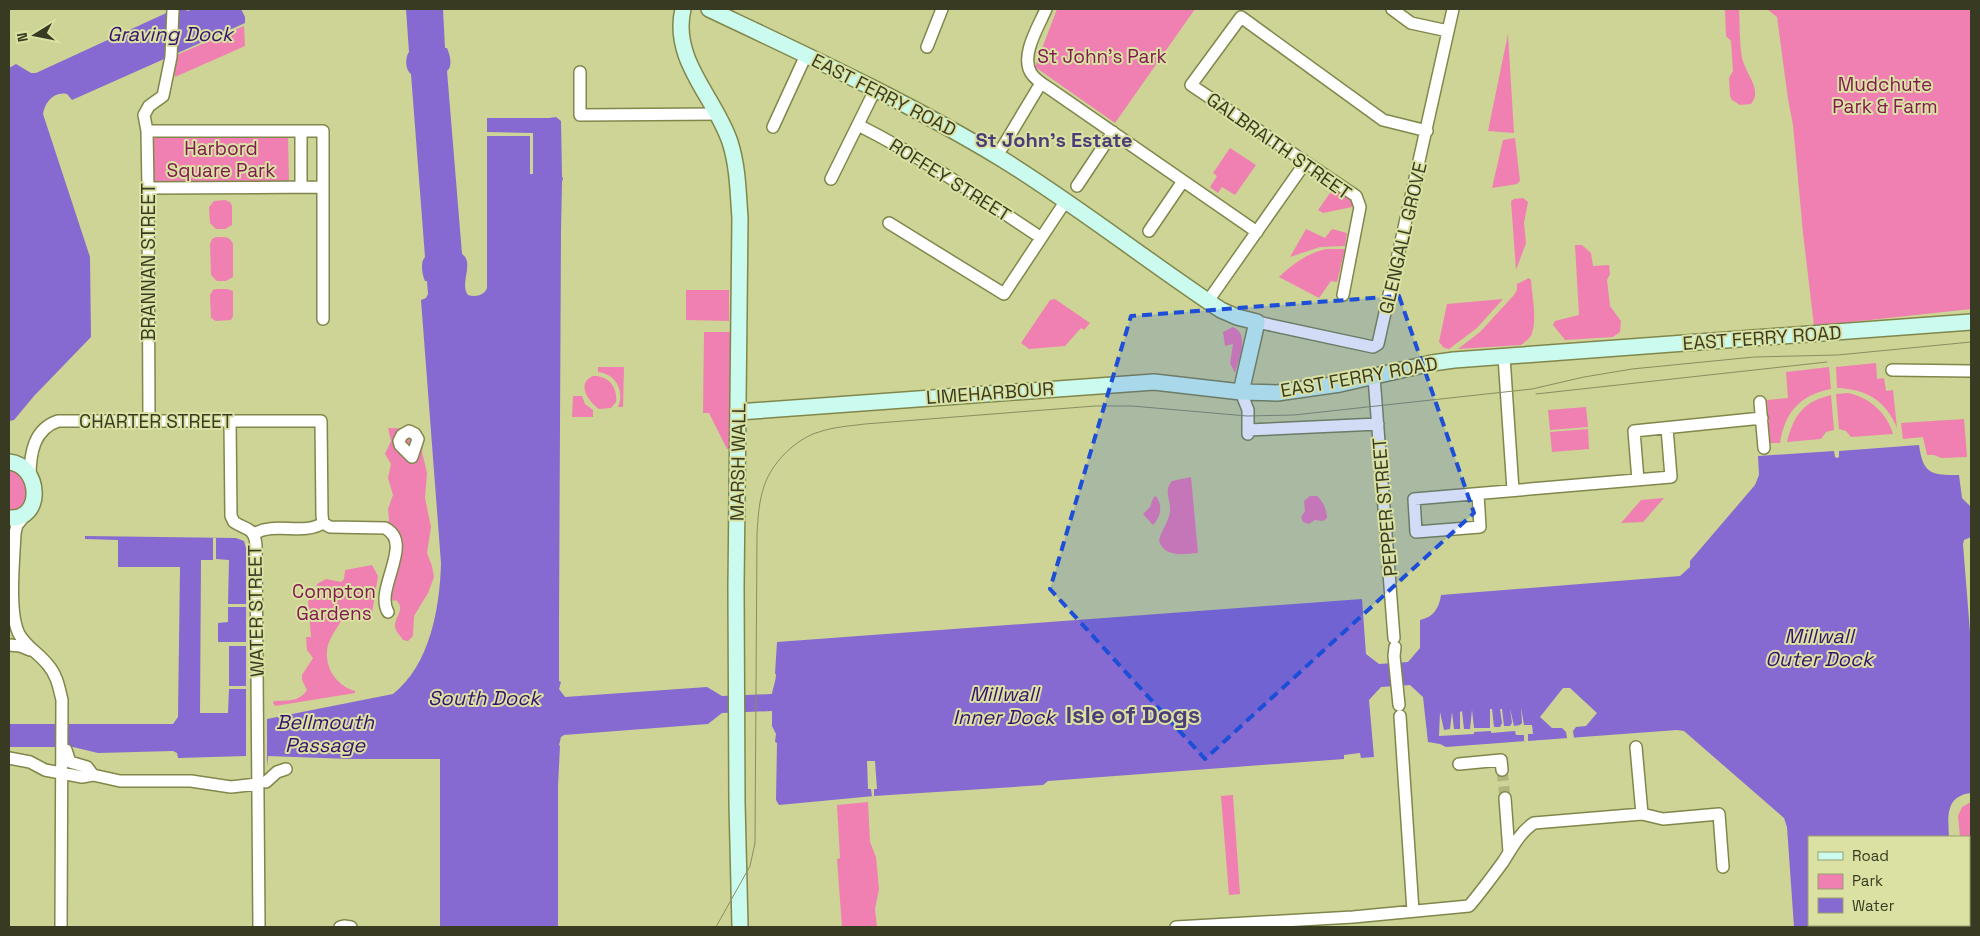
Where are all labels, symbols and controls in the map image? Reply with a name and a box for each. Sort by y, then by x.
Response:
north arrow [10,10,60,60]
water label: Graving Dock [107,21,235,47]
text: N [13,31,32,43]
park label: St John's Park [1037,44,1167,69]
street label: EAST FERRY ROAD [807,48,961,142]
park label: Mudchute Park & Farm [1832,72,1938,119]
street label: GALBRAITH STREET [1202,87,1356,205]
district label: St John's Estate [975,127,1133,153]
street label: ROFFEY STREET [884,133,1016,227]
park label: Harbord Square Park [167,136,275,183]
street label: GLENGALL GROVE [1373,160,1433,316]
street label: BRANNAN STREET [136,183,161,341]
street label: EAST FERRY ROAD [1682,320,1842,356]
street label: EAST FERRY ROAD [1278,351,1440,403]
street label: LIMEHARBOUR [925,376,1055,410]
street label: MARSH WALL [724,403,752,521]
street label: CHARTER STREET [79,409,233,434]
street label: PEPPER STREET [1366,437,1404,577]
street label: WATER STREET [242,545,270,677]
park label: Compton Gardens [292,579,376,626]
water label: Millwall Outer Dock [1765,623,1875,672]
water label: Millwall Inner Dock [953,681,1057,730]
water label: South Dock [428,685,542,711]
district label: Isle of Dogs [1066,699,1200,730]
water label: Bellmouth Passage [276,709,375,758]
legend [1808,836,1970,926]
text: Road [1852,846,1889,865]
text: Park [1852,871,1883,890]
text: Water [1852,896,1895,915]

